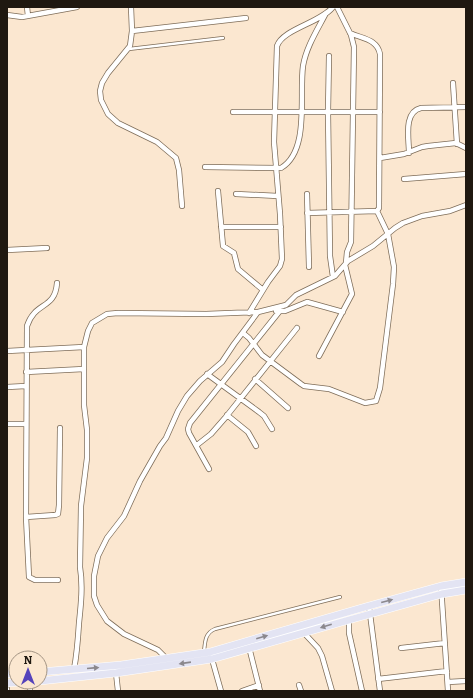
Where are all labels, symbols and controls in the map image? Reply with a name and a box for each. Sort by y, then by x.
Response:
one-way arrow [381,598,393,604]
one-way arrow [320,623,332,629]
one-way arrow [256,634,268,640]
north arrow [8,650,48,690]
text: N [24,654,33,667]
one-way arrow [179,660,191,666]
one-way arrow [87,664,99,671]

